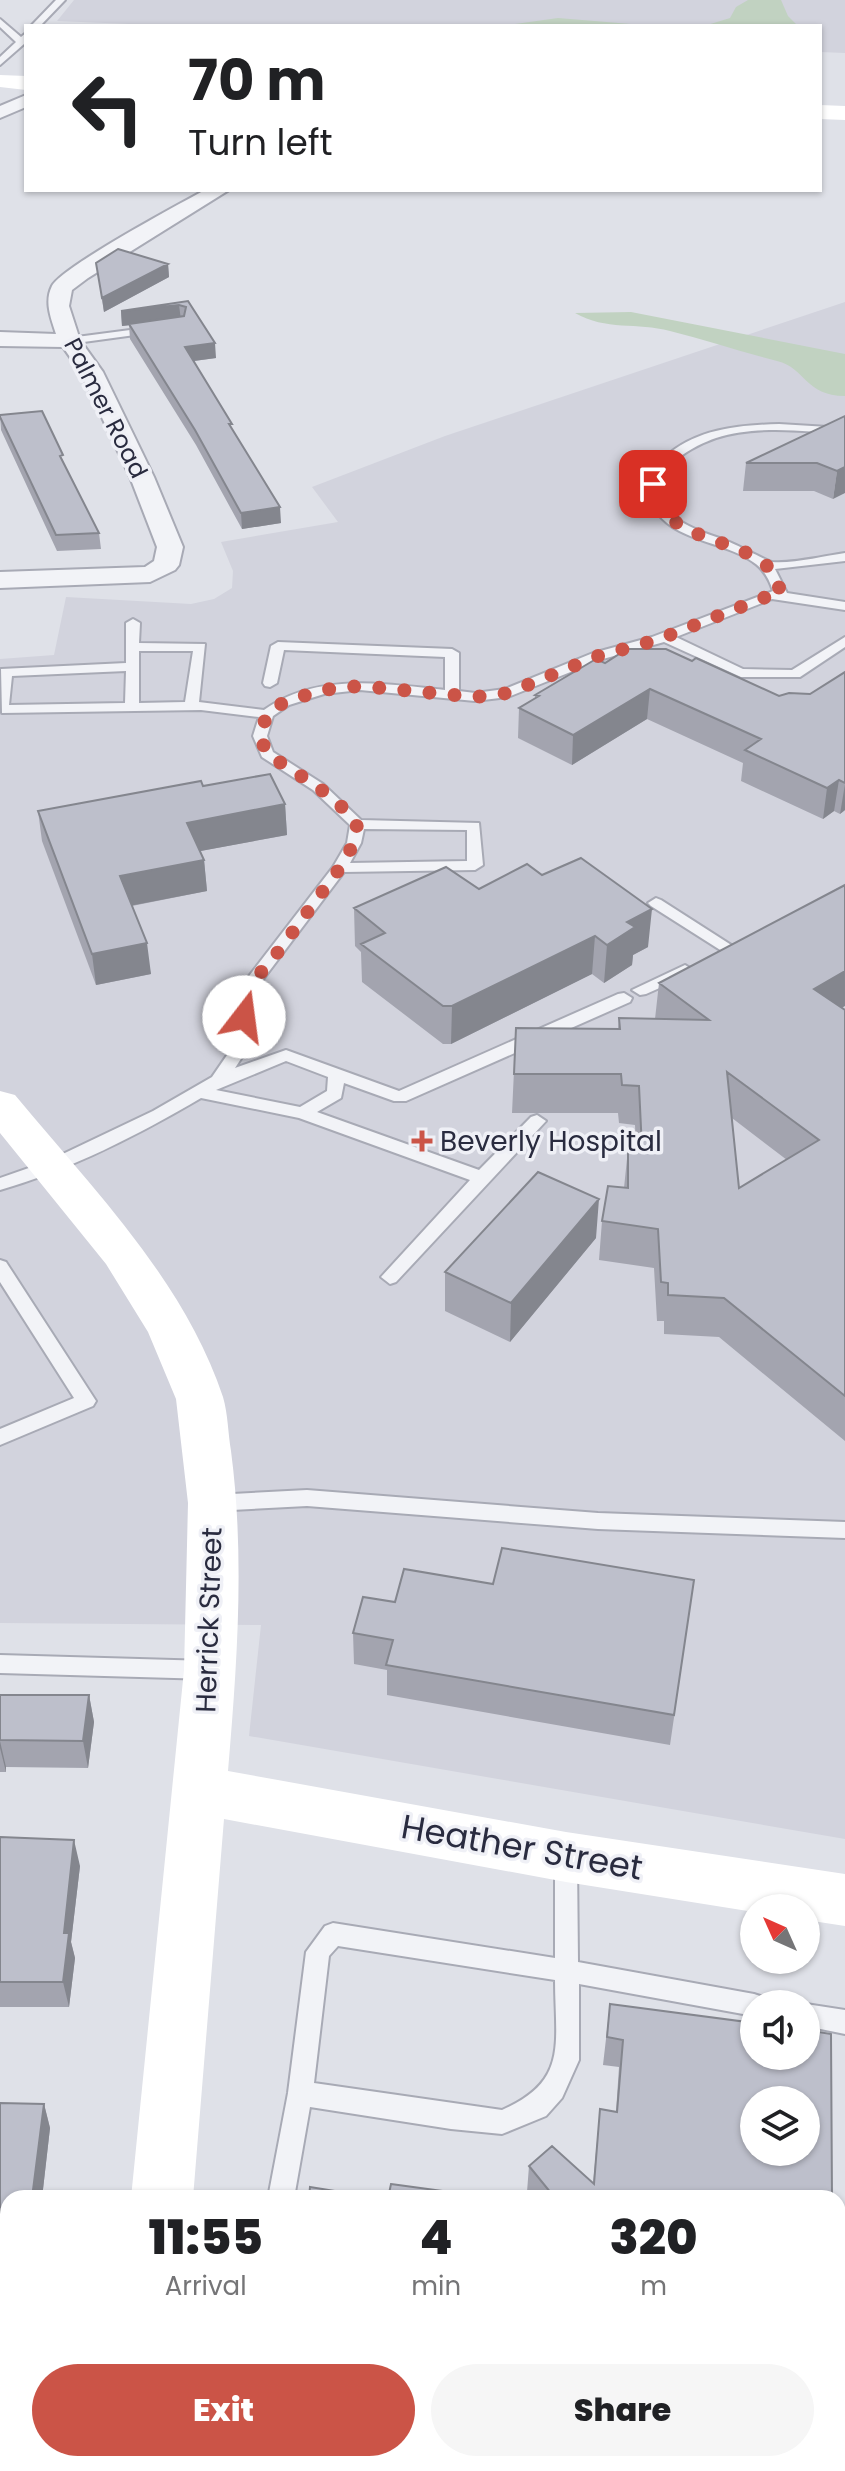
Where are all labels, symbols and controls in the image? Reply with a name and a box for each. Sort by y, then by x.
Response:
text: 70 m [188,41,326,120]
icon: left [56,56,160,160]
text: Turn left [188,117,333,168]
street label: Palmer Road [56,332,156,484]
pin [619,450,687,518]
icon: arrive [631,462,675,506]
position arrow [202,975,286,1059]
place label: Beverly Hospital [440,1122,662,1161]
marker: Beverly Hospital [411,1130,433,1152]
street label: Herrick Street [186,1527,232,1713]
street label: Heather Street [398,1802,646,1892]
north arrow [740,1894,820,1974]
map controls [740,1894,820,2166]
button: sound [740,1990,820,2070]
button: layers [740,2086,820,2166]
text: 11:55 [148,2204,263,2271]
text: 4 [420,2204,453,2271]
text: 320 [609,2204,698,2271]
text: Arrival [165,2268,247,2304]
text: min [411,2268,461,2304]
text: m [640,2268,667,2304]
button: Exit [32,2364,415,2456]
button: Share [431,2364,814,2456]

